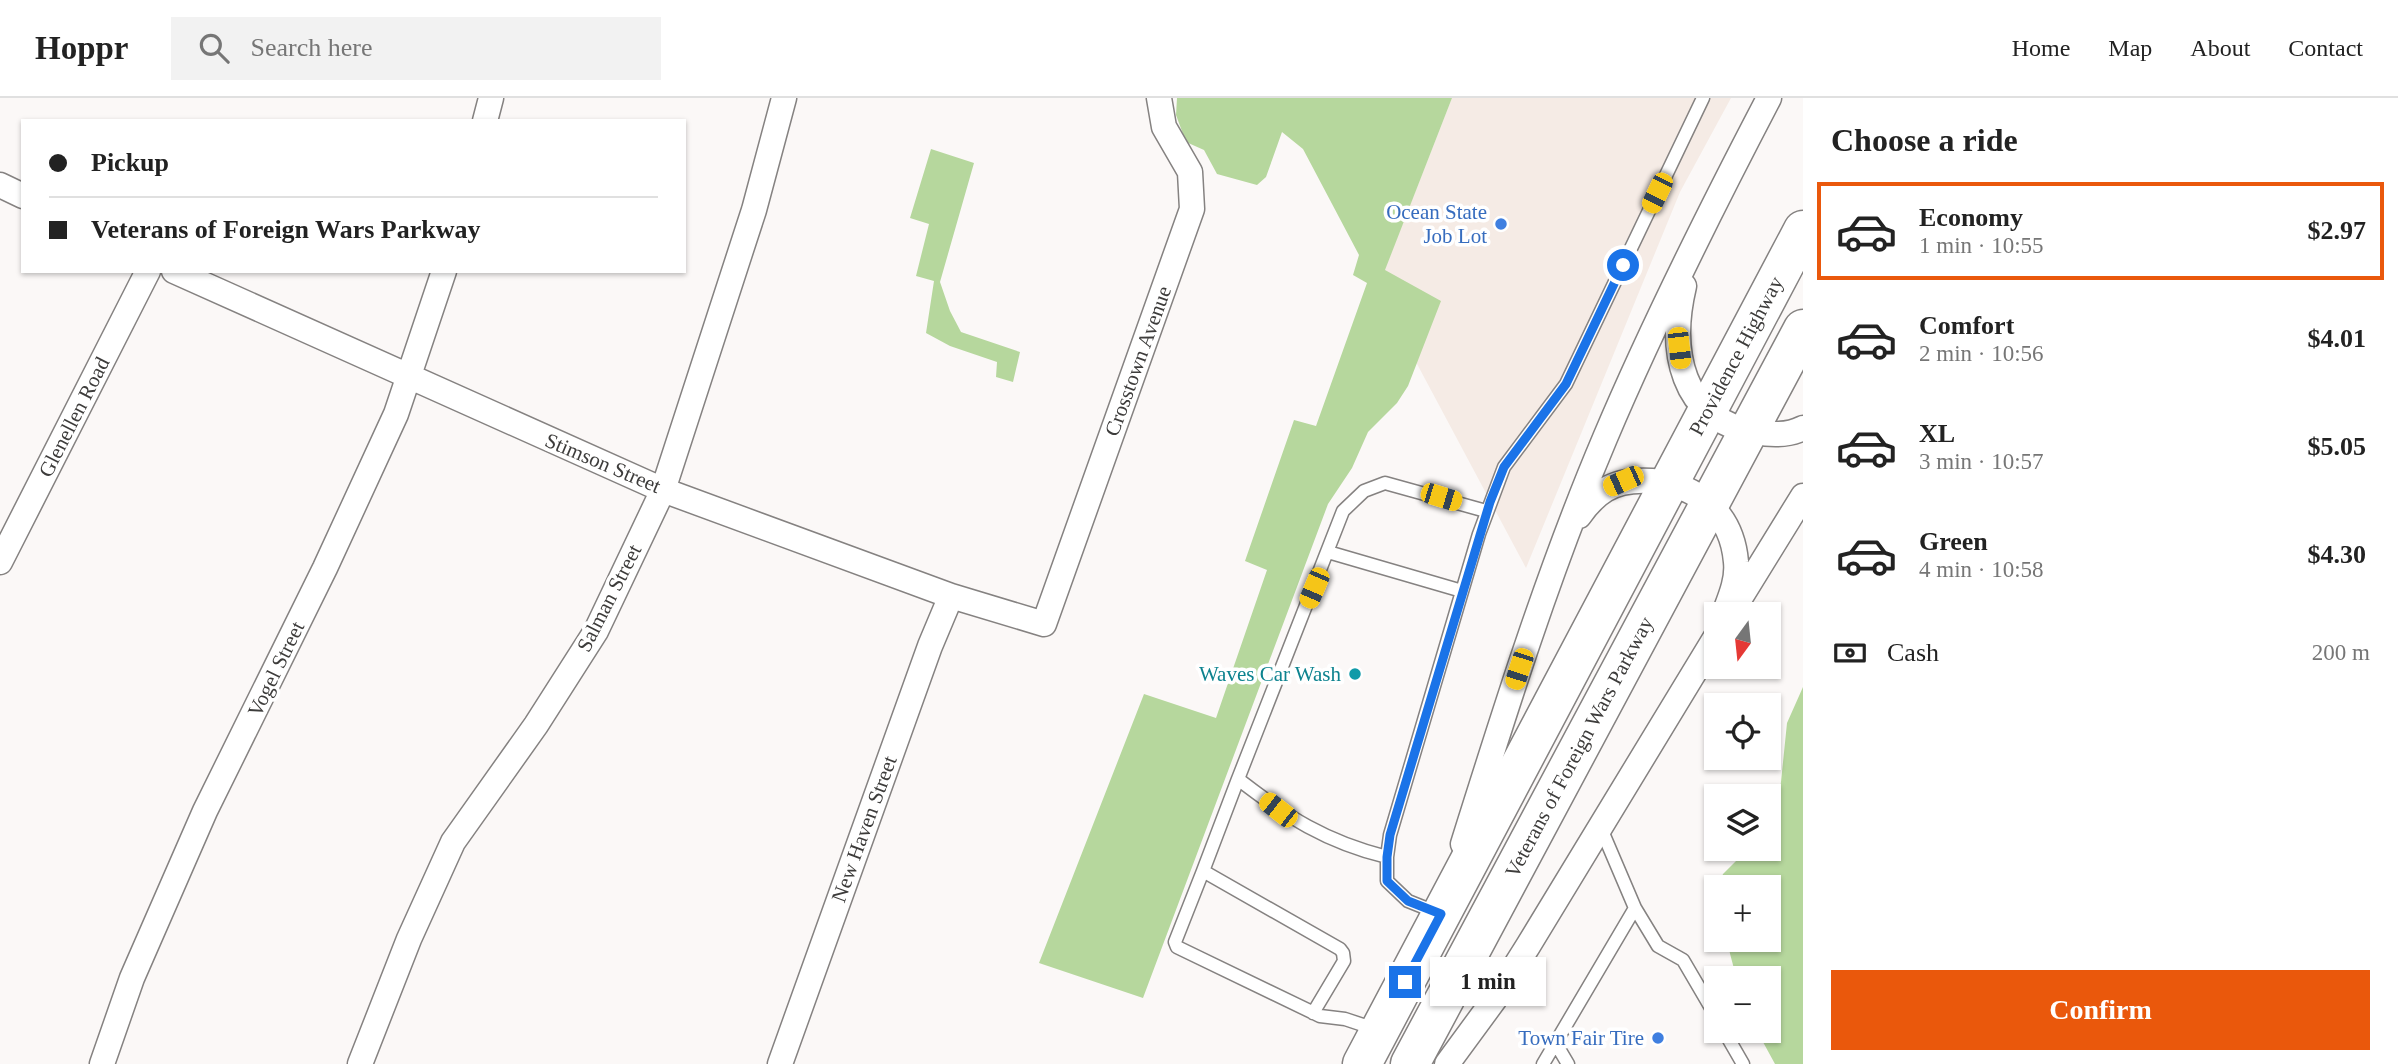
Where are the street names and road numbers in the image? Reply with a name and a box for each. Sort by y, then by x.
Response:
street label: Providence Highway [1684,272,1788,440]
street label: Crosstown Avenue [1100,283,1176,439]
street label: Glenellen Road [34,353,115,481]
street label: Stimson Street [542,428,664,498]
street label: Salman Street [572,540,646,656]
street label: Veterans of Foreign Wars Parkway [1500,612,1658,881]
street label: Vogel Street [243,617,309,720]
street label: New Haven Street [826,752,902,905]

